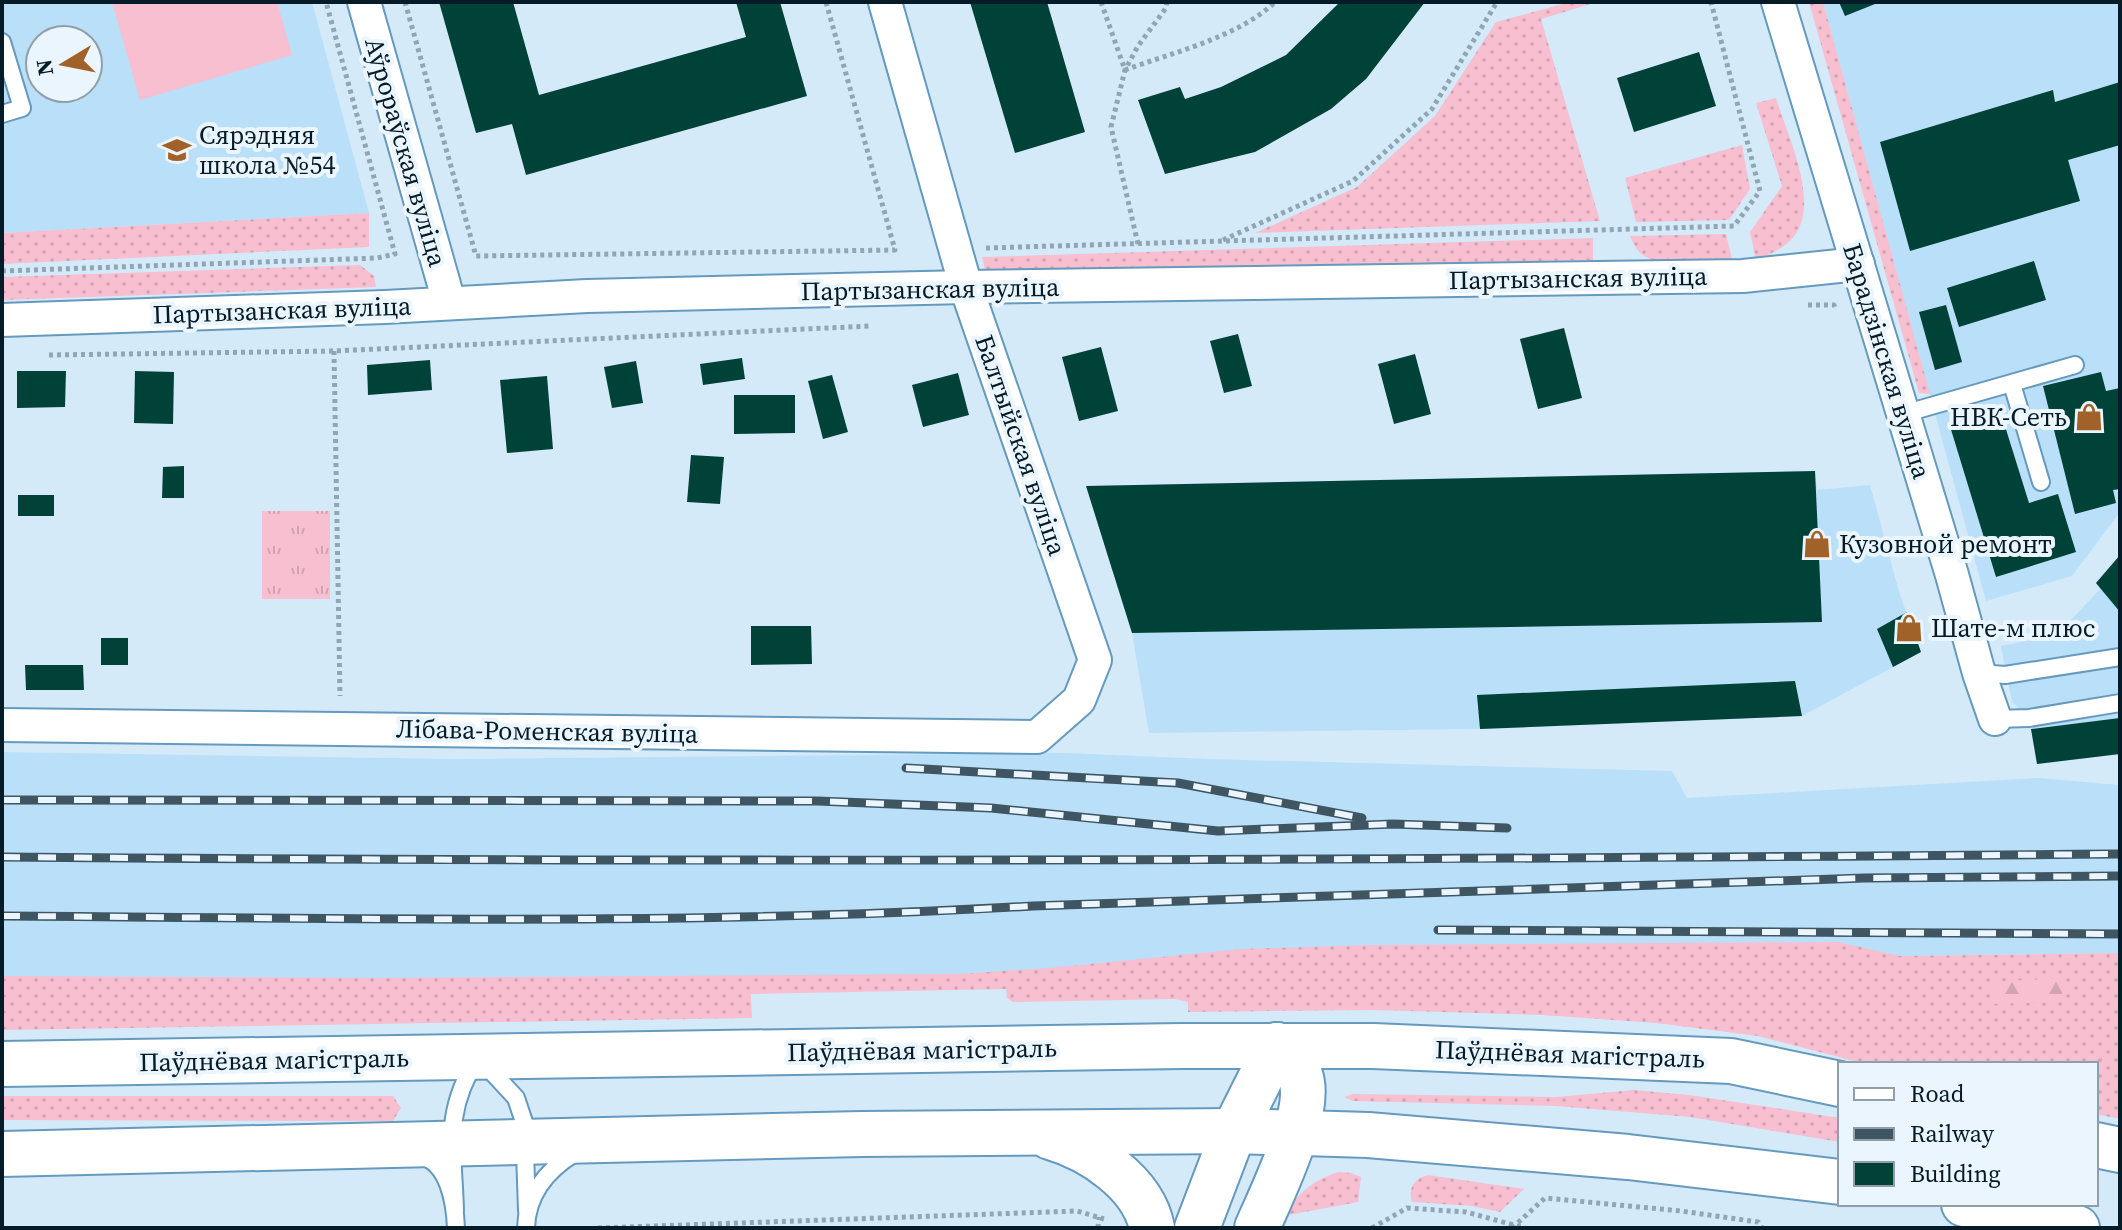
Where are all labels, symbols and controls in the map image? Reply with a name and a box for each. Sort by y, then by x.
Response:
north arrow [24,24,104,104]
street label: Аўрораўская вуліца [356,33,456,271]
text: N [28,57,60,78]
place label: Сярэдняя школа №54 [199,117,335,183]
school or university icon: Сярэдняя школа №54 [162,135,192,165]
street label: Барадзінская вуліца [1834,239,1940,484]
street label: Партызанская вуліца [1448,258,1708,298]
street label: Партызанская вуліца [800,269,1060,309]
street label: Партызанская вуліца [152,287,413,333]
street label: Балтыйская вуліца [966,330,1076,561]
place label: НВК-Сеть [1950,399,2067,435]
shop icon: НВК-Сеть [2074,402,2104,432]
place label: Кузовной ремонт [1839,526,2052,562]
shop icon: Кузовной ремонт [1802,529,1832,559]
place label: Шате-м плюс [1931,610,2096,646]
shop icon: Шате-м плюс [1894,613,1924,643]
street label: Лібава-Роменская вуліца [395,710,699,752]
street label: Паўднёвая магістраль [787,1030,1057,1070]
street label: Паўднёвая магістраль [1434,1031,1706,1077]
street label: Паўднёвая магістраль [139,1040,409,1080]
legend [1838,1062,2098,1206]
text: Road [1910,1077,1965,1110]
text: Railway [1910,1117,1995,1150]
text: Building [1910,1157,2001,1190]

